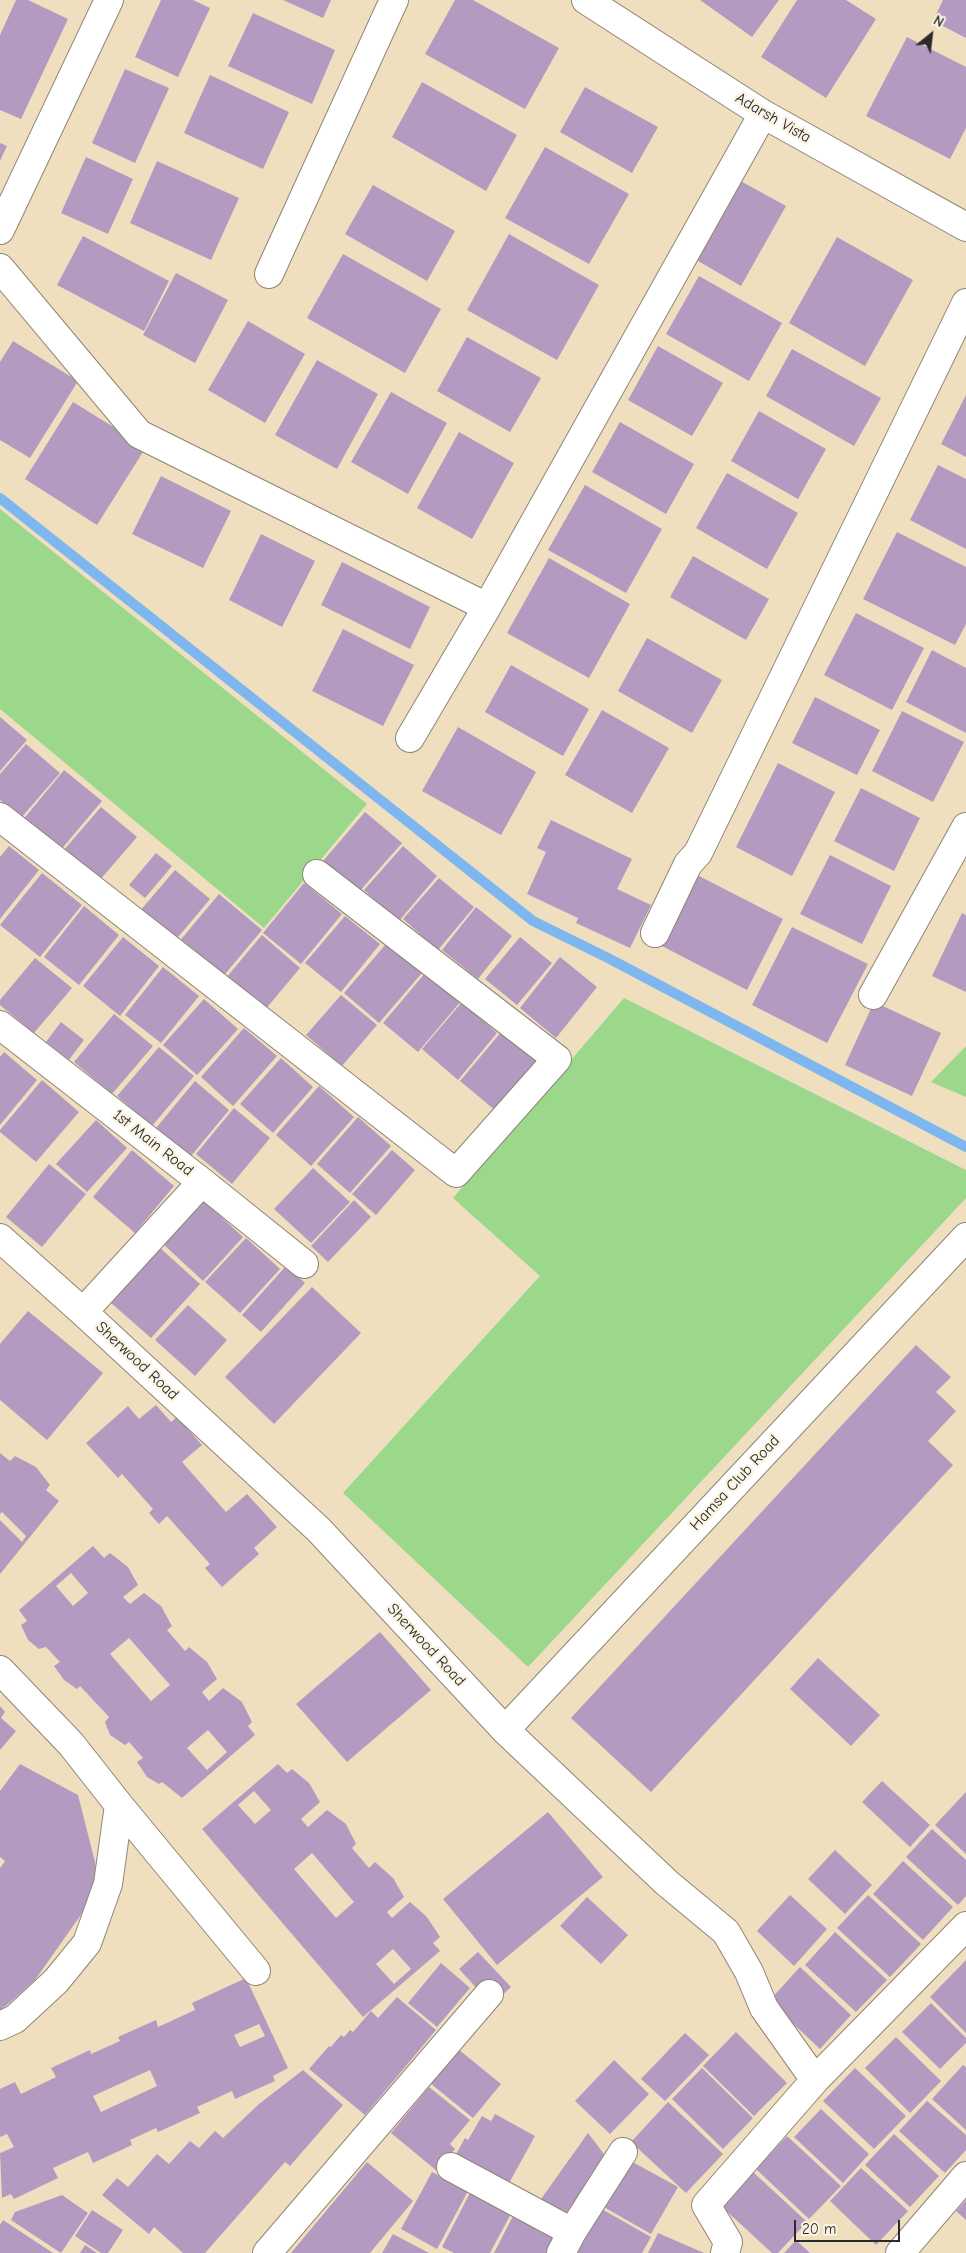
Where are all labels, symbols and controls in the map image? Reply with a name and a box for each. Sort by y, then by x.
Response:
north arrow [906,10,956,60]
text: N [930,12,947,31]
street label: Adarsh Vista [732,89,814,147]
street label: 1st Main Road [109,1106,197,1180]
street label: Sherwood Road [92,1318,182,1404]
street label: Hamsa Club Road [686,1431,784,1535]
street label: Sherwood Road [383,1600,469,1690]
scale bar [796,2210,902,2242]
text: 20 m [802,2220,836,2238]

